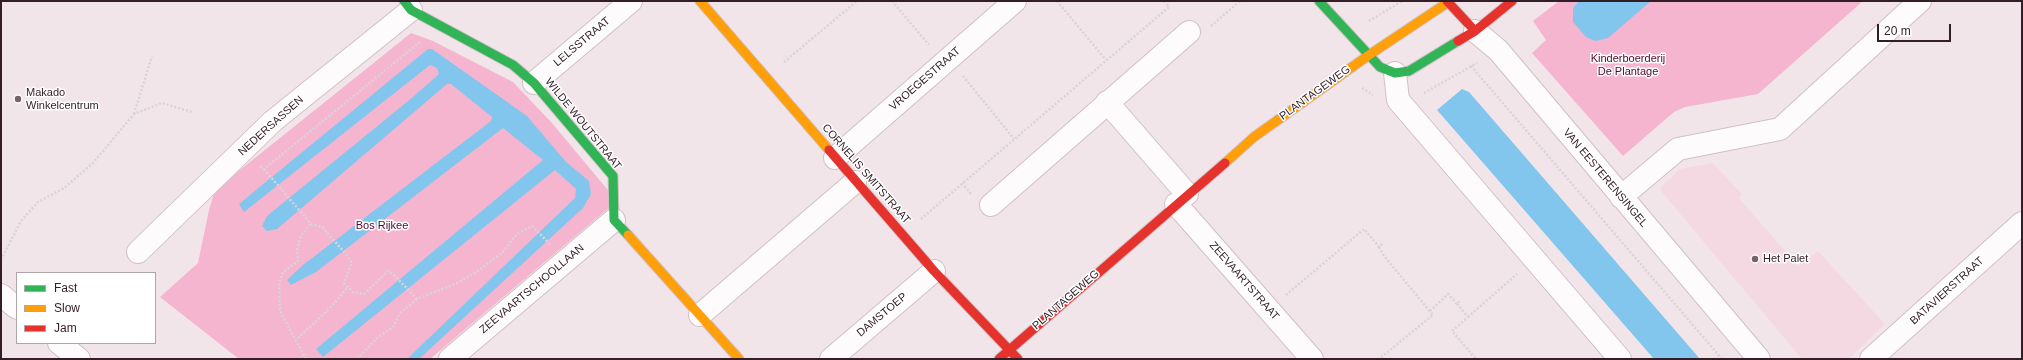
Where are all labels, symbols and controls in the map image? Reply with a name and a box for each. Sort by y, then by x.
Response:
street label: LELSSTRAAT [551,15,613,69]
scale bar [1879,16,1953,42]
text: 20 m [1884,24,1911,38]
street label: VROEGESTRAAT [887,45,963,113]
park label: Kinderboerderij De Plantage [1591,52,1665,78]
street label: PLANTAGEWEG [1277,63,1353,123]
street label: WILDE WOUTSTRAAT [542,76,624,172]
place label: Makado Winkelcentrum [26,86,99,112]
street label: NEDERSASSEN [236,93,306,159]
marker: Makado Winkelcentrum [13,94,23,104]
street label: CORNELIS SMITSTRAAT [819,121,913,227]
street label: VAN EESTERENSINGEL [1560,126,1650,230]
park label: Bos Rijkee [356,219,408,233]
street label: ZEEVAARTSTRAAT [1206,239,1282,323]
street label: ZEEVAARTSCHOOLLAAN [477,241,587,337]
place label: Het Palet [1763,252,1808,266]
marker: Het Palet [1750,254,1760,264]
street label: BATAVIERSTRAAT [1907,254,1987,328]
street label: PLANTAGEWEG [1030,267,1102,333]
legend [16,272,156,344]
text: Fast [54,281,77,295]
street label: DAMSTOEP [854,290,910,340]
text: Slow [54,301,80,315]
text: Jam [54,321,77,335]

